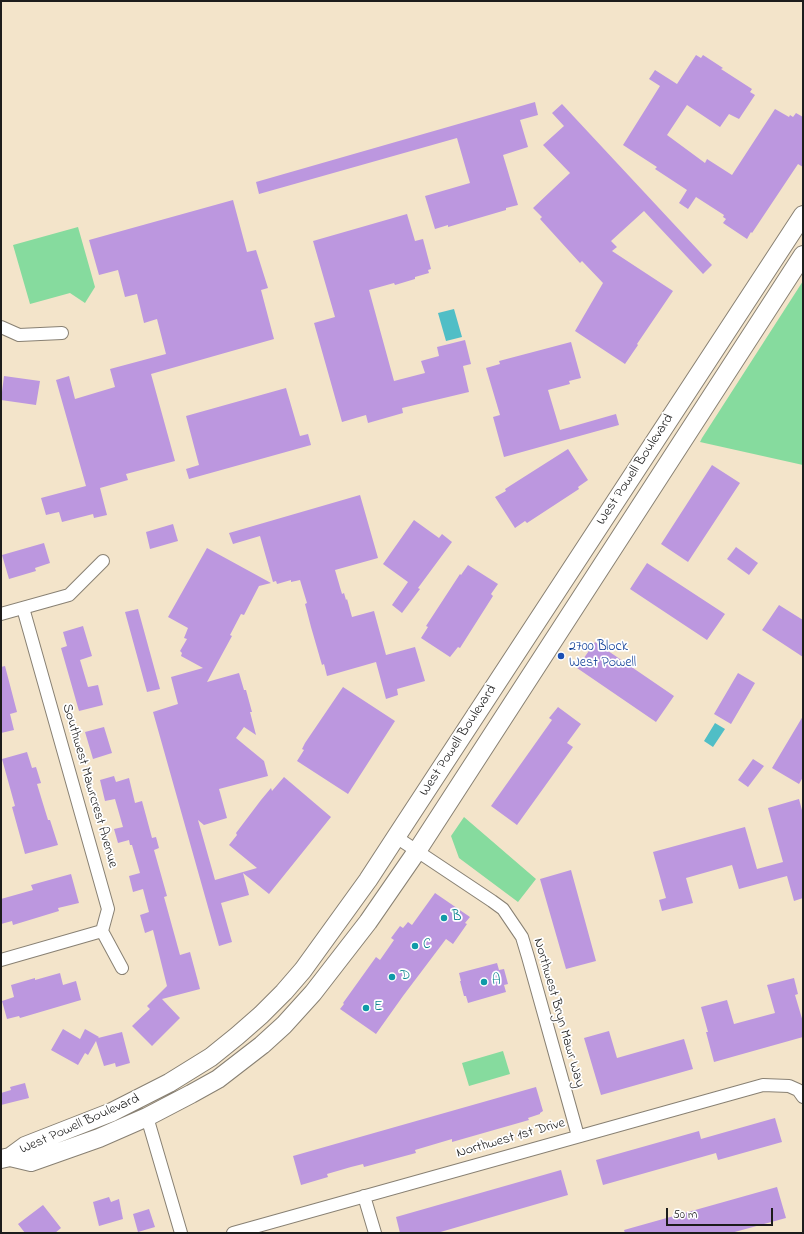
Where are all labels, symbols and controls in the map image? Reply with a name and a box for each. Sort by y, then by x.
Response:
street label: West Powell Boulevard [594,411,678,529]
place label: 2700 Block West Powell [569,640,636,672]
marker: 2700 Block West Powell [556,651,566,661]
street label: West Powell Boulevard [417,682,501,800]
street label: Southwest Mawrcrest Avenue [57,702,121,870]
place label: B [452,910,461,926]
marker: B [439,913,449,923]
street label: Northwest Bryn Mawr Way [529,936,587,1090]
place label: C [423,938,431,954]
marker: C [410,941,420,951]
place label: D [400,969,410,985]
marker: D [387,972,397,982]
place label: A [492,974,501,990]
marker: A [479,977,489,987]
place label: E [374,1000,382,1016]
marker: E [361,1003,371,1013]
street label: West Powell Boulevard [18,1091,142,1159]
street label: Northwest 1st Drive [455,1115,567,1163]
scale bar [668,1200,775,1226]
text: 50 m [673,1206,697,1224]

